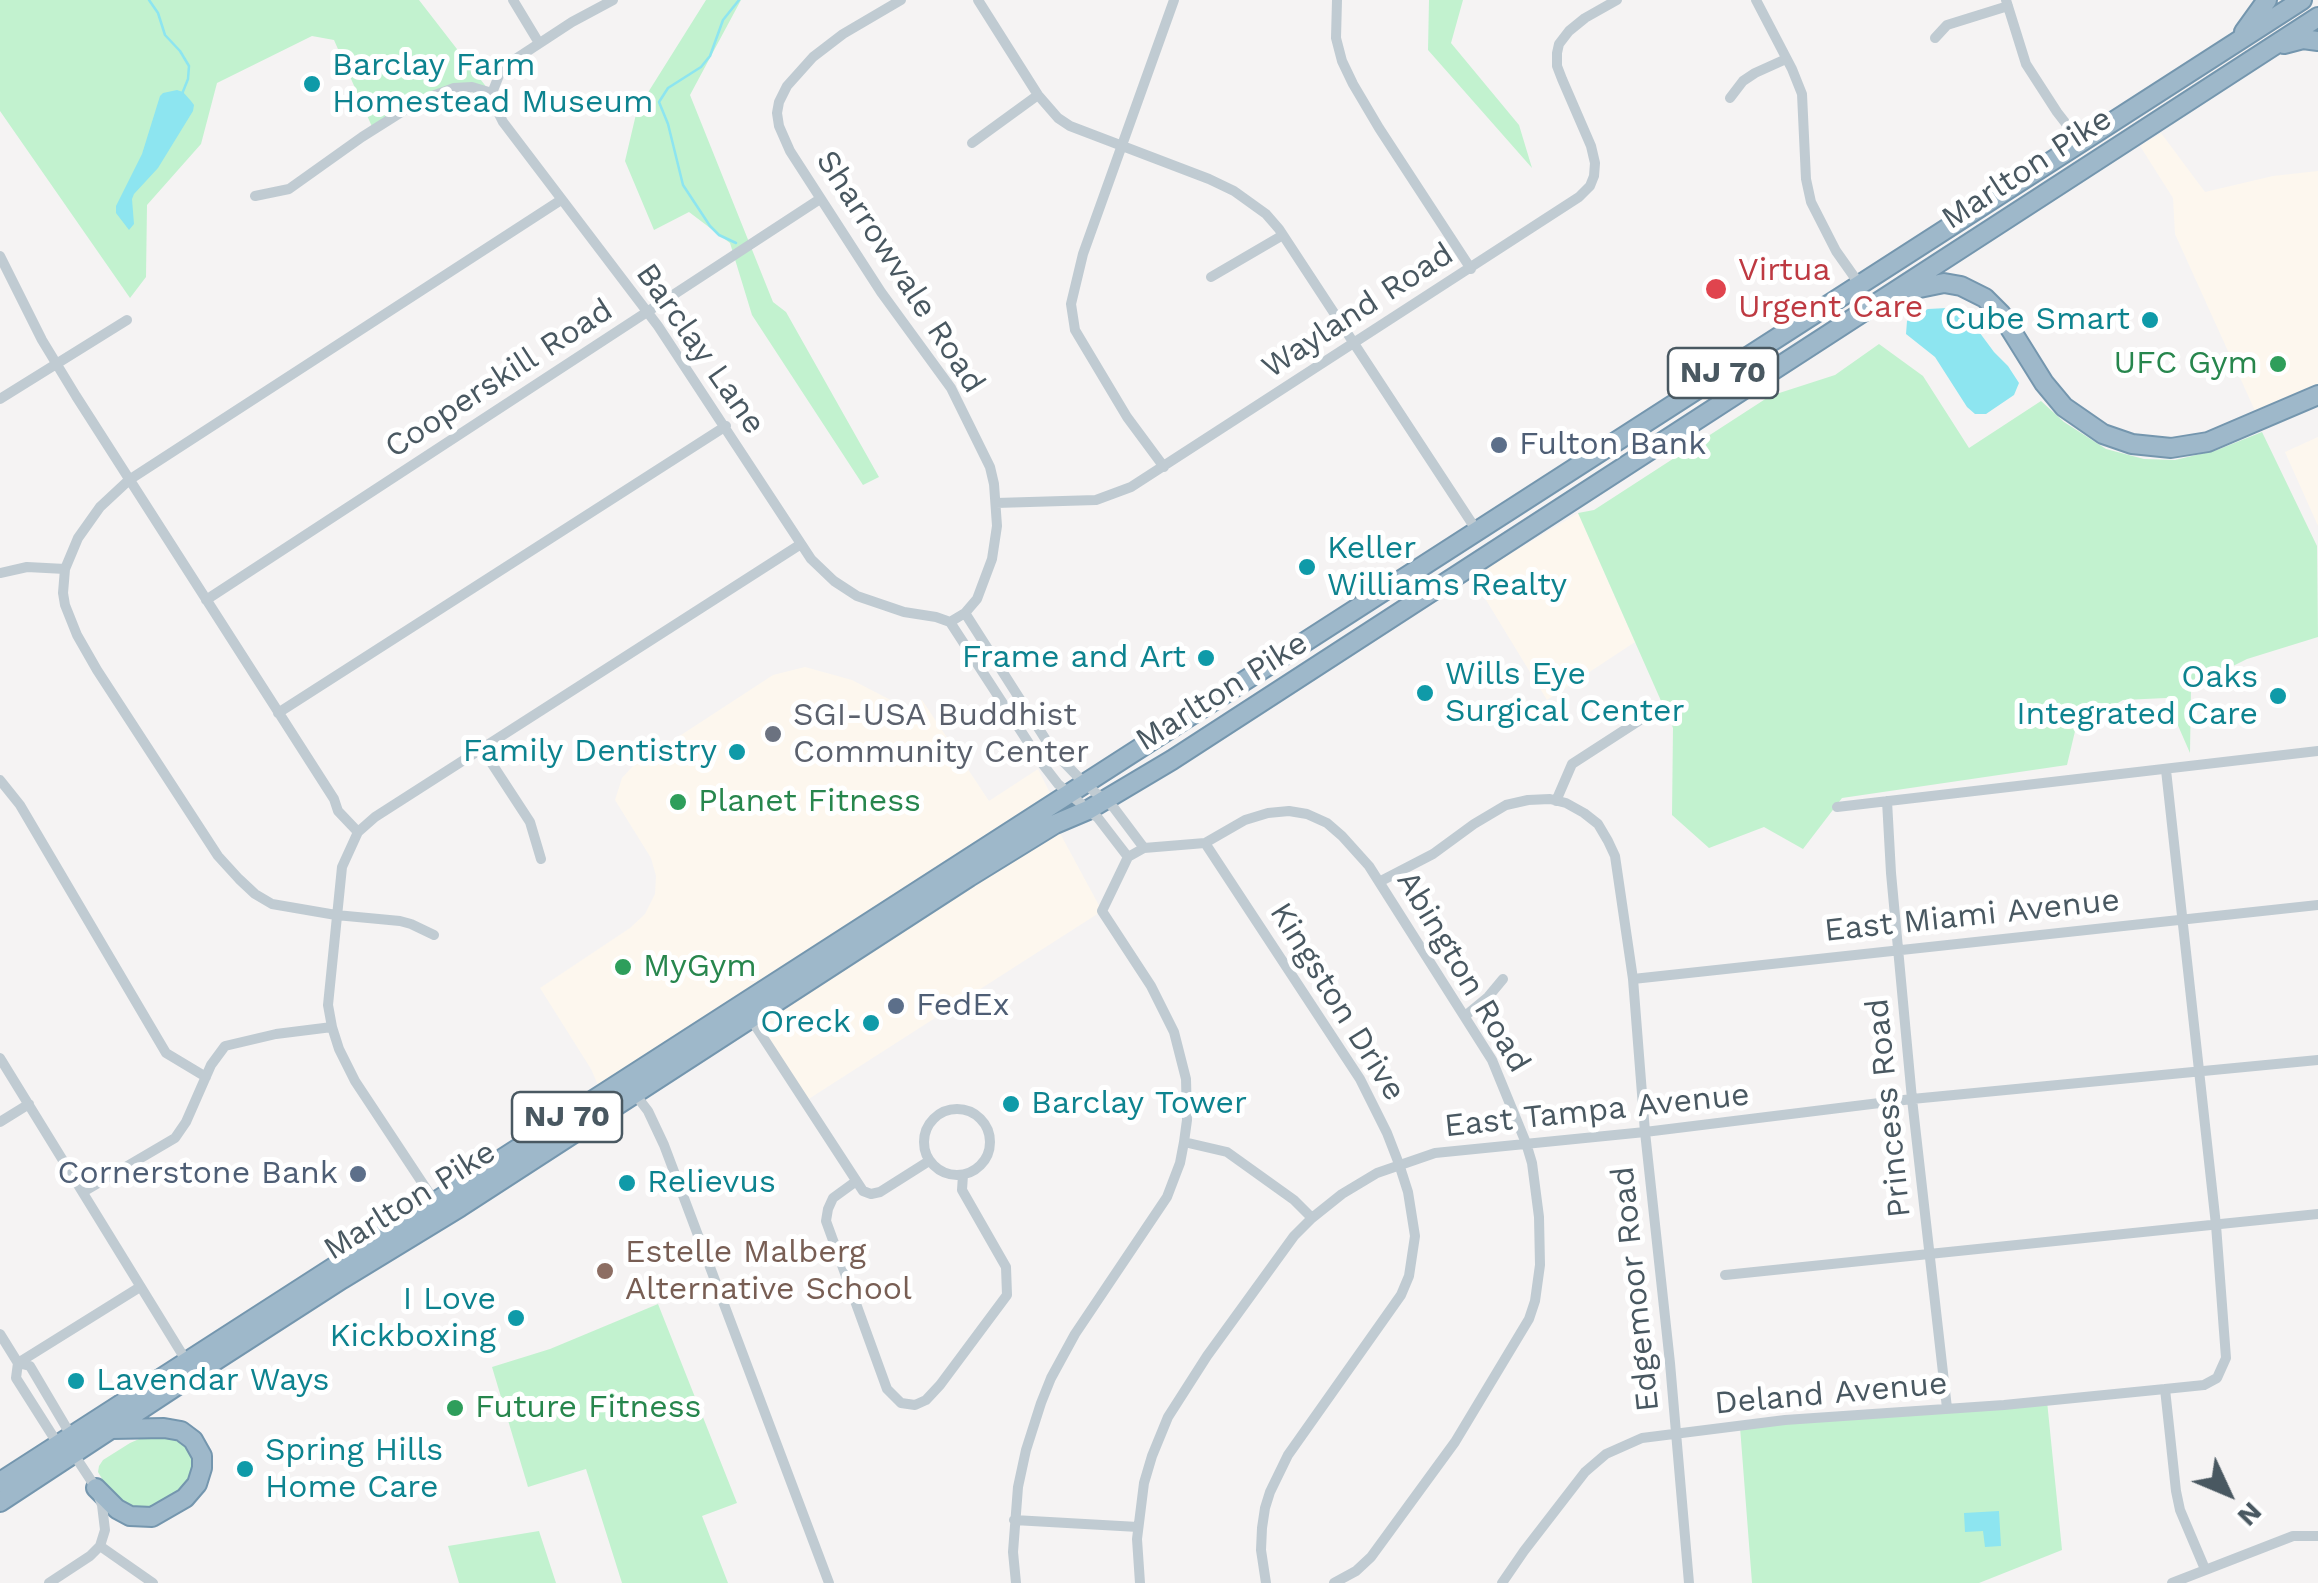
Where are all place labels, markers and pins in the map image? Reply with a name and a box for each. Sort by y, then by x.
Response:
place label: Barclay Farm Homestead Museum [332,47,654,122]
marker: Barclay Farm Homestead Museum [301,73,323,95]
place label: Virtua Urgent Care [1738,252,1923,327]
marker: Virtua Urgent Care [1703,276,1729,302]
place label: Cube Smart [1944,301,2130,339]
marker: Cube Smart [2139,309,2161,331]
place label: UFC Gym [2113,345,2258,383]
marker: UFC Gym [2267,353,2289,375]
place label: Fulton Bank [1519,426,1706,464]
marker: Fulton Bank [1488,434,1510,456]
place label: Keller Williams Realty [1327,530,1567,605]
marker: Keller Williams Realty [1296,556,1318,578]
place label: Frame and Art [962,639,1186,677]
marker: Frame and Art [1195,647,1217,669]
place label: Wills Eye Surgical Center [1445,656,1685,731]
place label: Oaks Integrated Care [2016,659,2258,734]
marker: Wills Eye Surgical Center [1414,682,1436,704]
marker: Oaks Integrated Care [2267,685,2289,707]
place label: SGI-USA Buddhist Community Center [793,697,1089,772]
marker: SGI-USA Buddhist Community Center [762,723,784,745]
place label: Family Dentistry [463,733,717,771]
marker: Family Dentistry [726,741,748,763]
place label: Planet Fitness [698,783,921,821]
marker: Planet Fitness [667,791,689,813]
place label: MyGym [643,948,757,986]
marker: MyGym [612,956,634,978]
place label: FedEx [916,987,1010,1025]
marker: FedEx [885,995,907,1017]
place label: Oreck [760,1004,851,1042]
marker: Oreck [860,1012,882,1034]
place label: Barclay Tower [1031,1085,1247,1123]
marker: Barclay Tower [1000,1093,1022,1115]
place label: Cornerstone Bank [58,1155,338,1193]
marker: Cornerstone Bank [347,1163,369,1185]
place label: Relievus [647,1164,776,1202]
marker: Relievus [616,1172,638,1194]
place label: Estelle Malberg Alternative School [625,1234,912,1309]
marker: Estelle Malberg Alternative School [594,1260,616,1282]
place label: I Love Kickboxing [329,1281,496,1356]
marker: I Love Kickboxing [505,1307,527,1329]
place label: Lavendar Ways [96,1362,329,1400]
marker: Lavendar Ways [65,1370,87,1392]
place label: Future Fitness [475,1389,701,1427]
marker: Future Fitness [444,1397,466,1419]
place label: Spring Hills Home Care [265,1432,443,1507]
marker: Spring Hills Home Care [234,1458,256,1480]

